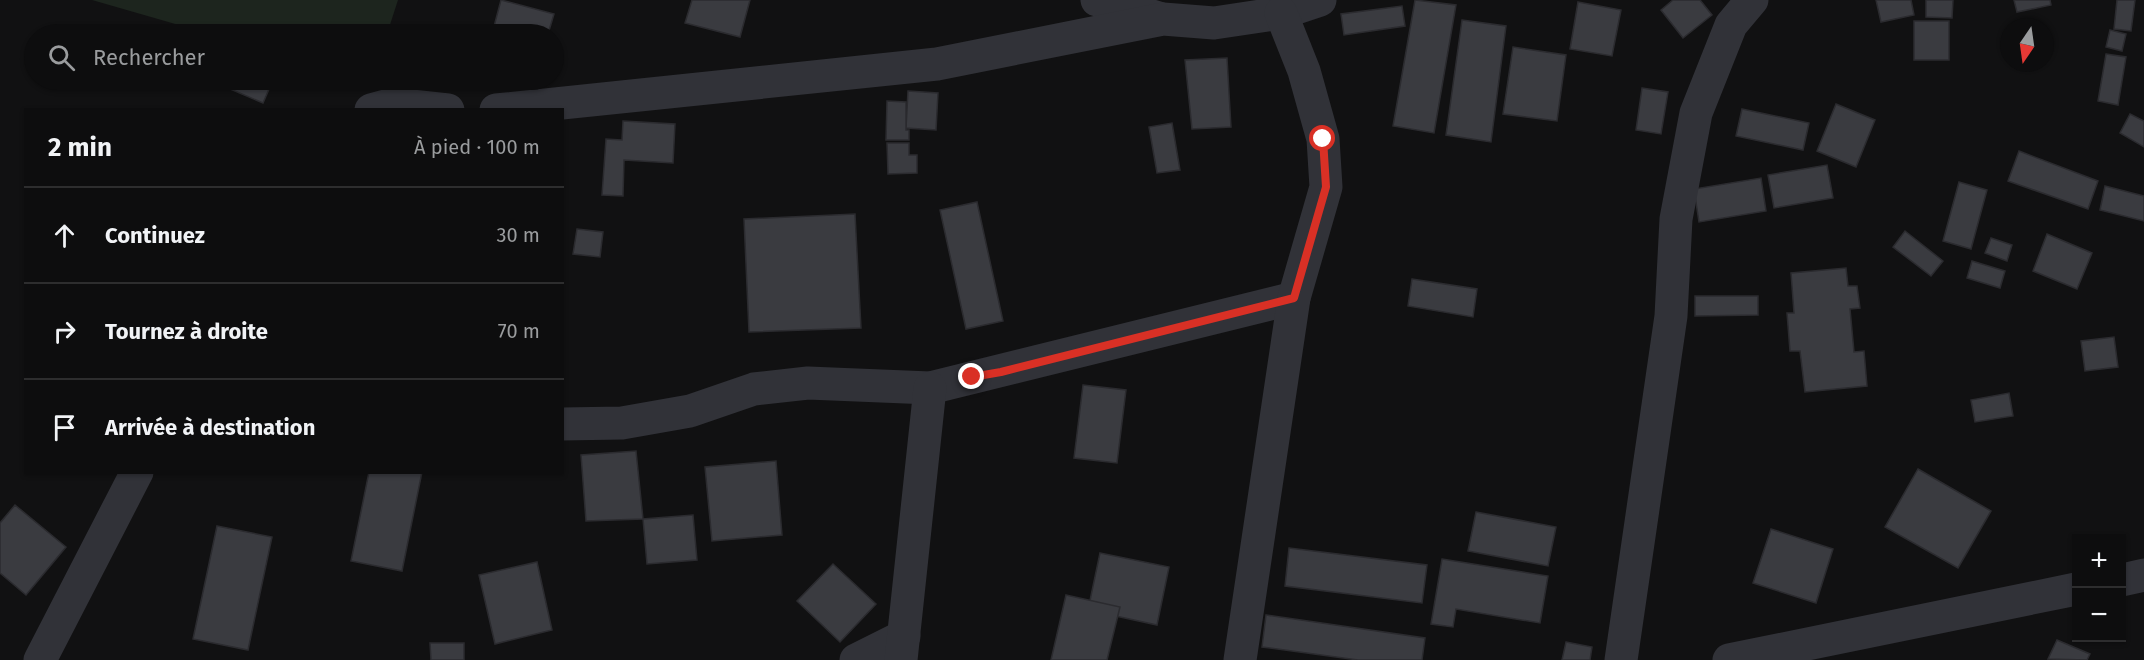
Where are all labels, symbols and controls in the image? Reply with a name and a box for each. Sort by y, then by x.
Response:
north arrow [2000,18,2054,72]
search box [24,24,564,90]
icon: search [45,41,78,74]
text: Rechercher [93,44,205,71]
route start [1309,125,1335,151]
text: 2 min [48,132,112,163]
text: À pied · 100 m [414,135,540,159]
icon: ahead [48,219,81,252]
text: Continuez [105,222,205,249]
text: 30 m [496,223,540,247]
icon: right [48,315,81,348]
text: Tournez à droite [105,318,268,345]
text: 70 m [498,319,540,343]
route end [958,363,984,389]
icon: arrive [48,411,81,444]
text: Arrivée à destination [105,414,315,441]
map controls [2072,534,2126,642]
button: + [2072,534,2126,588]
button: − [2072,588,2126,642]

